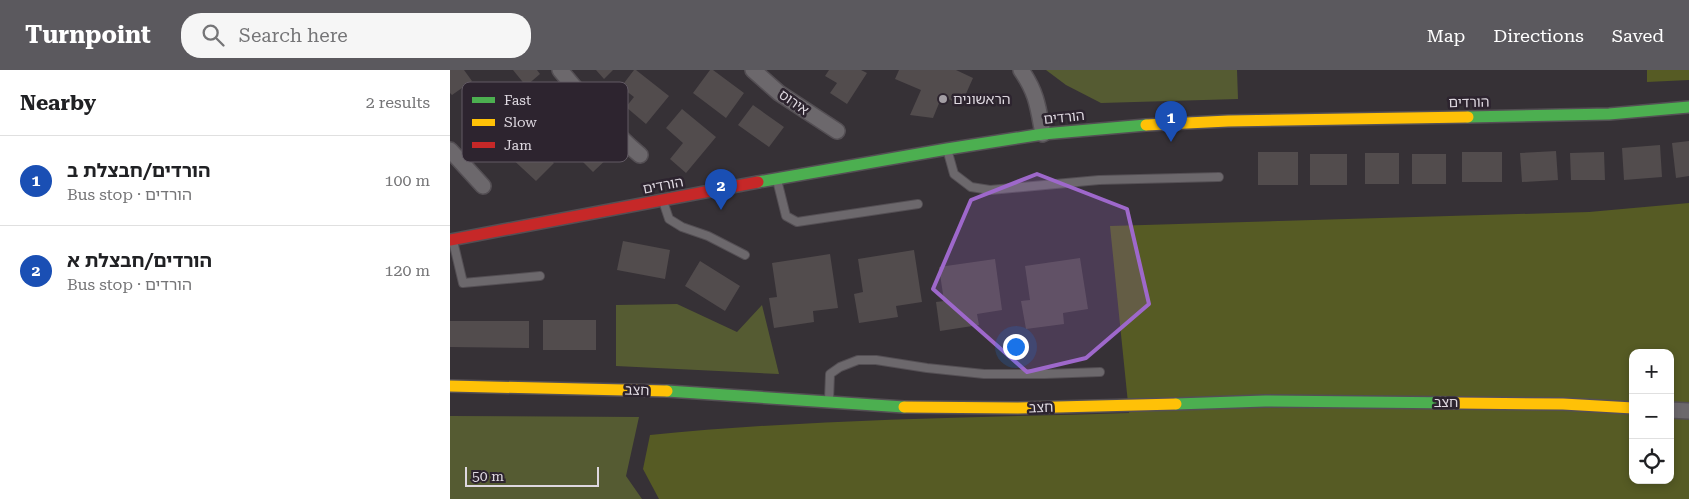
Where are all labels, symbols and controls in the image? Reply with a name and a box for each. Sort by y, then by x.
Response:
search box [181,13,531,58]
text: Turnpoint [25,21,151,49]
icon: search [199,21,227,49]
text: Search here [239,24,348,47]
text: Map [1427,25,1465,46]
text: Directions [1493,25,1584,46]
text: Saved [1612,25,1664,46]
legend [462,82,628,162]
street label: אירוס [776,86,812,118]
text: Nearby [20,91,96,115]
place label: הראשונים [953,91,1011,107]
text: Fast [504,92,531,108]
text: 2 results [366,93,430,112]
marker: הראשונים [937,93,949,105]
street label: הורדים [1448,94,1490,110]
pin: 1 [1155,101,1187,142]
street label: הורדים [1043,107,1085,127]
text: Slow [504,114,537,130]
text: Jam [504,137,532,153]
text: הורדים/חבצלת ב [67,159,211,182]
pin: 2 [705,169,737,210]
text: 1 [32,171,40,190]
text: 100 m [384,171,430,190]
street label: הורדים [641,173,685,197]
text: Bus stop · הורדים [67,185,192,204]
text: הורדים/חבצלת א [67,249,212,272]
text: 2 [32,261,40,280]
text: 120 m [384,261,430,280]
text: Bus stop · הורדים [67,275,192,294]
your location [1003,334,1029,360]
map controls [1629,349,1674,484]
button: + [1629,349,1674,394]
street label: חצב [624,382,650,398]
street label: חצב [1434,394,1458,410]
button: − [1629,394,1674,439]
street label: חצב [1028,399,1054,415]
button: locate [1629,439,1674,484]
scale bar [465,464,599,487]
text: 50 m [472,468,504,484]

